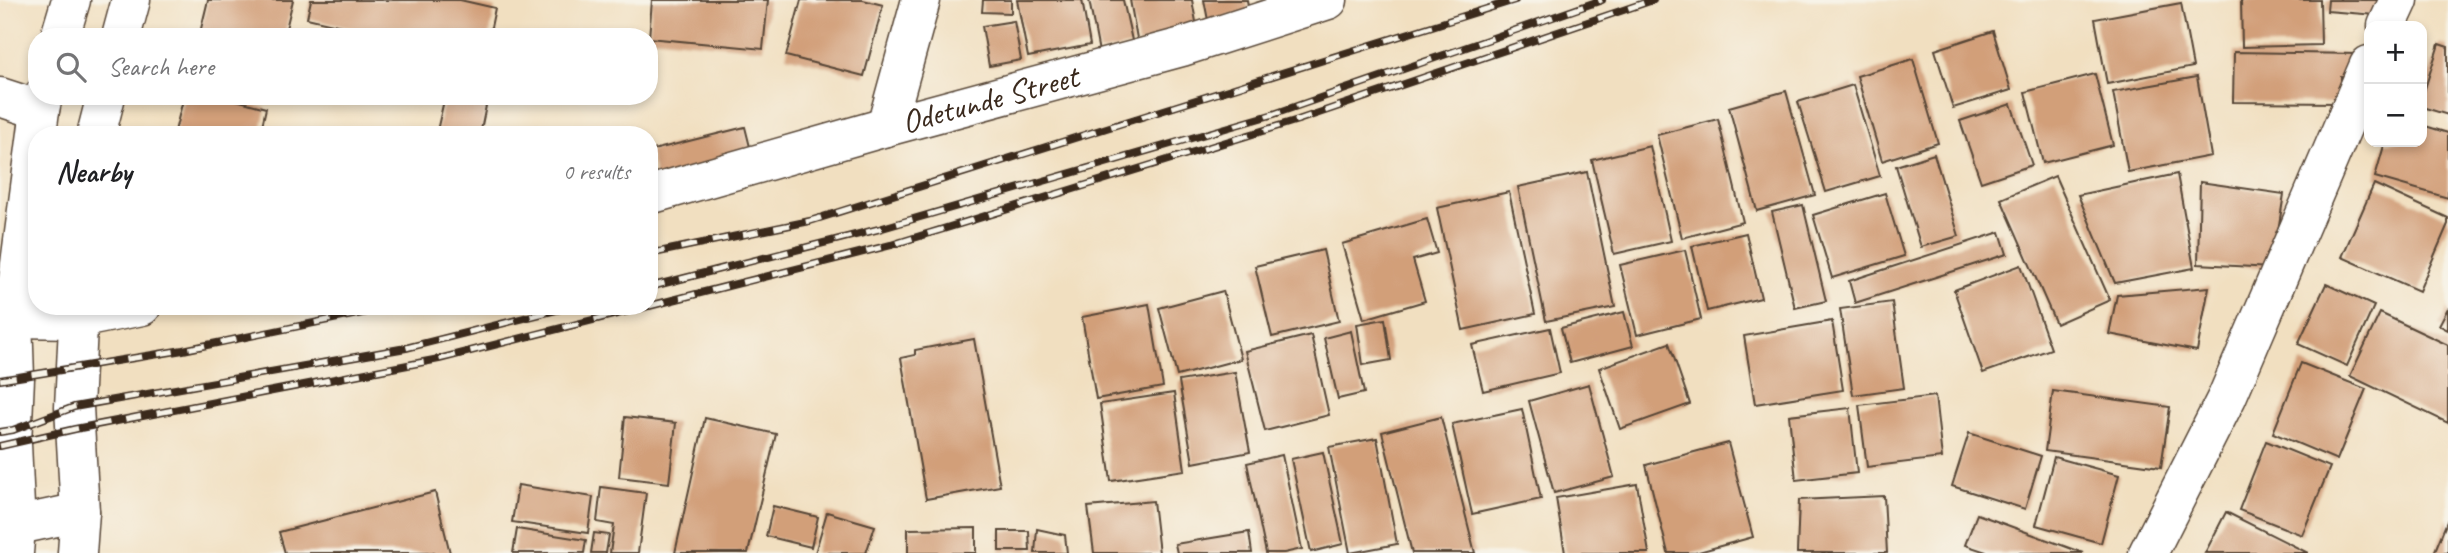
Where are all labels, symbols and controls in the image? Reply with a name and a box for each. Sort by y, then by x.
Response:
map controls [2364,21,2427,147]
button: + [2364,21,2427,84]
search box [28,28,658,105]
icon: search [52,48,90,86]
text: Search here [108,50,214,83]
street label: Odetunde Street [897,54,1086,143]
button: − [2364,84,2427,147]
text: Nearby [56,153,132,191]
text: 0 results [563,157,630,186]

